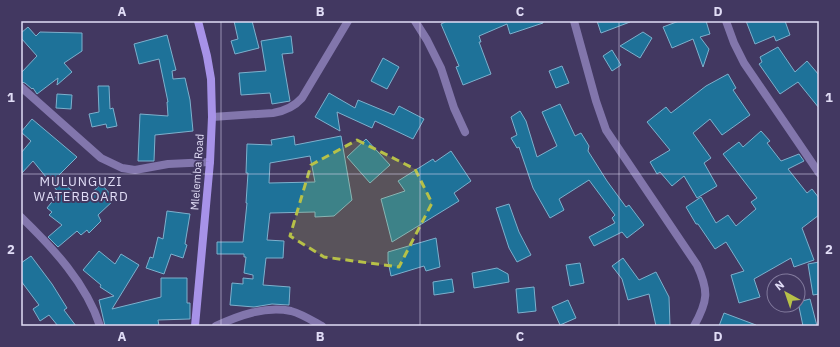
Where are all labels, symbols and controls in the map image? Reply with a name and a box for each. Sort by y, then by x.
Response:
text: A [118,3,127,20]
text: B [316,3,325,20]
text: C [516,3,525,20]
text: D [713,3,723,20]
text: 1 [7,89,15,106]
text: 1 [825,89,833,106]
street label: Mlelemba Road [187,133,207,211]
district label: MULUNGUZI WATERBOARD [33,173,129,205]
text: 2 [7,241,15,258]
text: 2 [825,241,833,258]
north arrow [766,273,806,313]
text: N [772,277,787,293]
text: A [118,328,127,345]
text: B [316,328,325,345]
text: C [516,328,525,345]
text: D [713,328,723,345]

